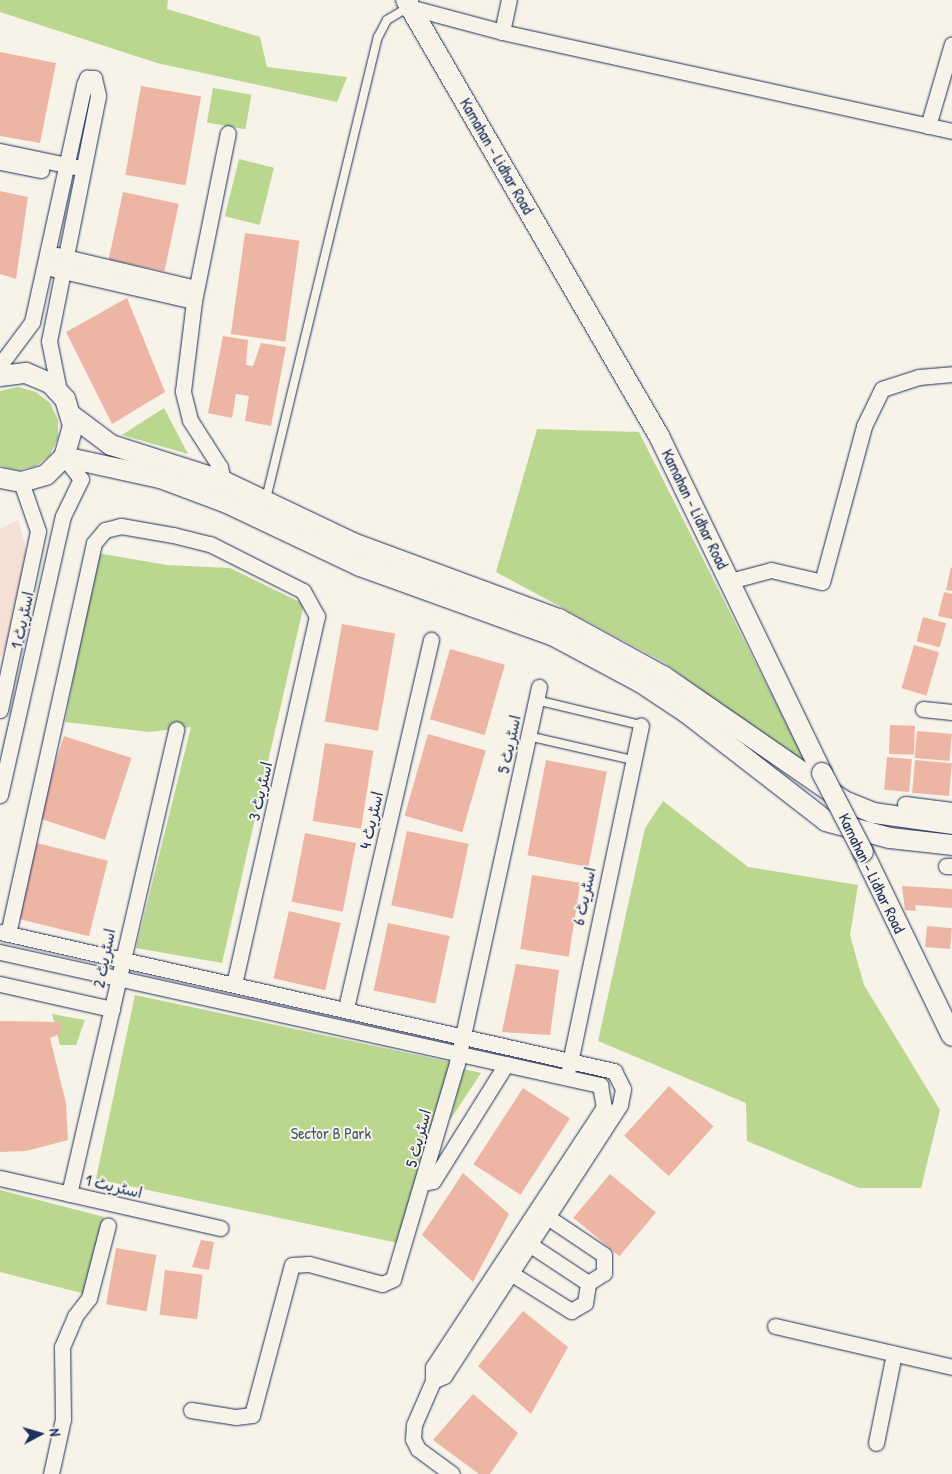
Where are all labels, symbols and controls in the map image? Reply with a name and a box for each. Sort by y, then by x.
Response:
street label: Kamahan - Lidhar Road [456,95,538,217]
street label: Kamahan - Lidhar Road [658,446,732,572]
street label: اسٹریٹ 1 [7,589,37,651]
street label: اسٹریٹ 5 [493,713,525,775]
street label: اسٹریٹ 3 [244,760,276,822]
street label: اسٹریٹ 4 [355,789,387,851]
street label: Kamahan - Lidhar Road [835,810,909,936]
street label: اسٹریٹ 6 [568,865,600,927]
street label: اسٹریٹ 2 [89,927,119,989]
street label: اسٹریٹ 5 [401,1107,435,1169]
park label: Sector B Park [291,1123,371,1143]
street label: اسٹریٹ 1 [83,1170,145,1202]
north arrow [15,1409,65,1459]
text: N [46,1428,65,1437]

